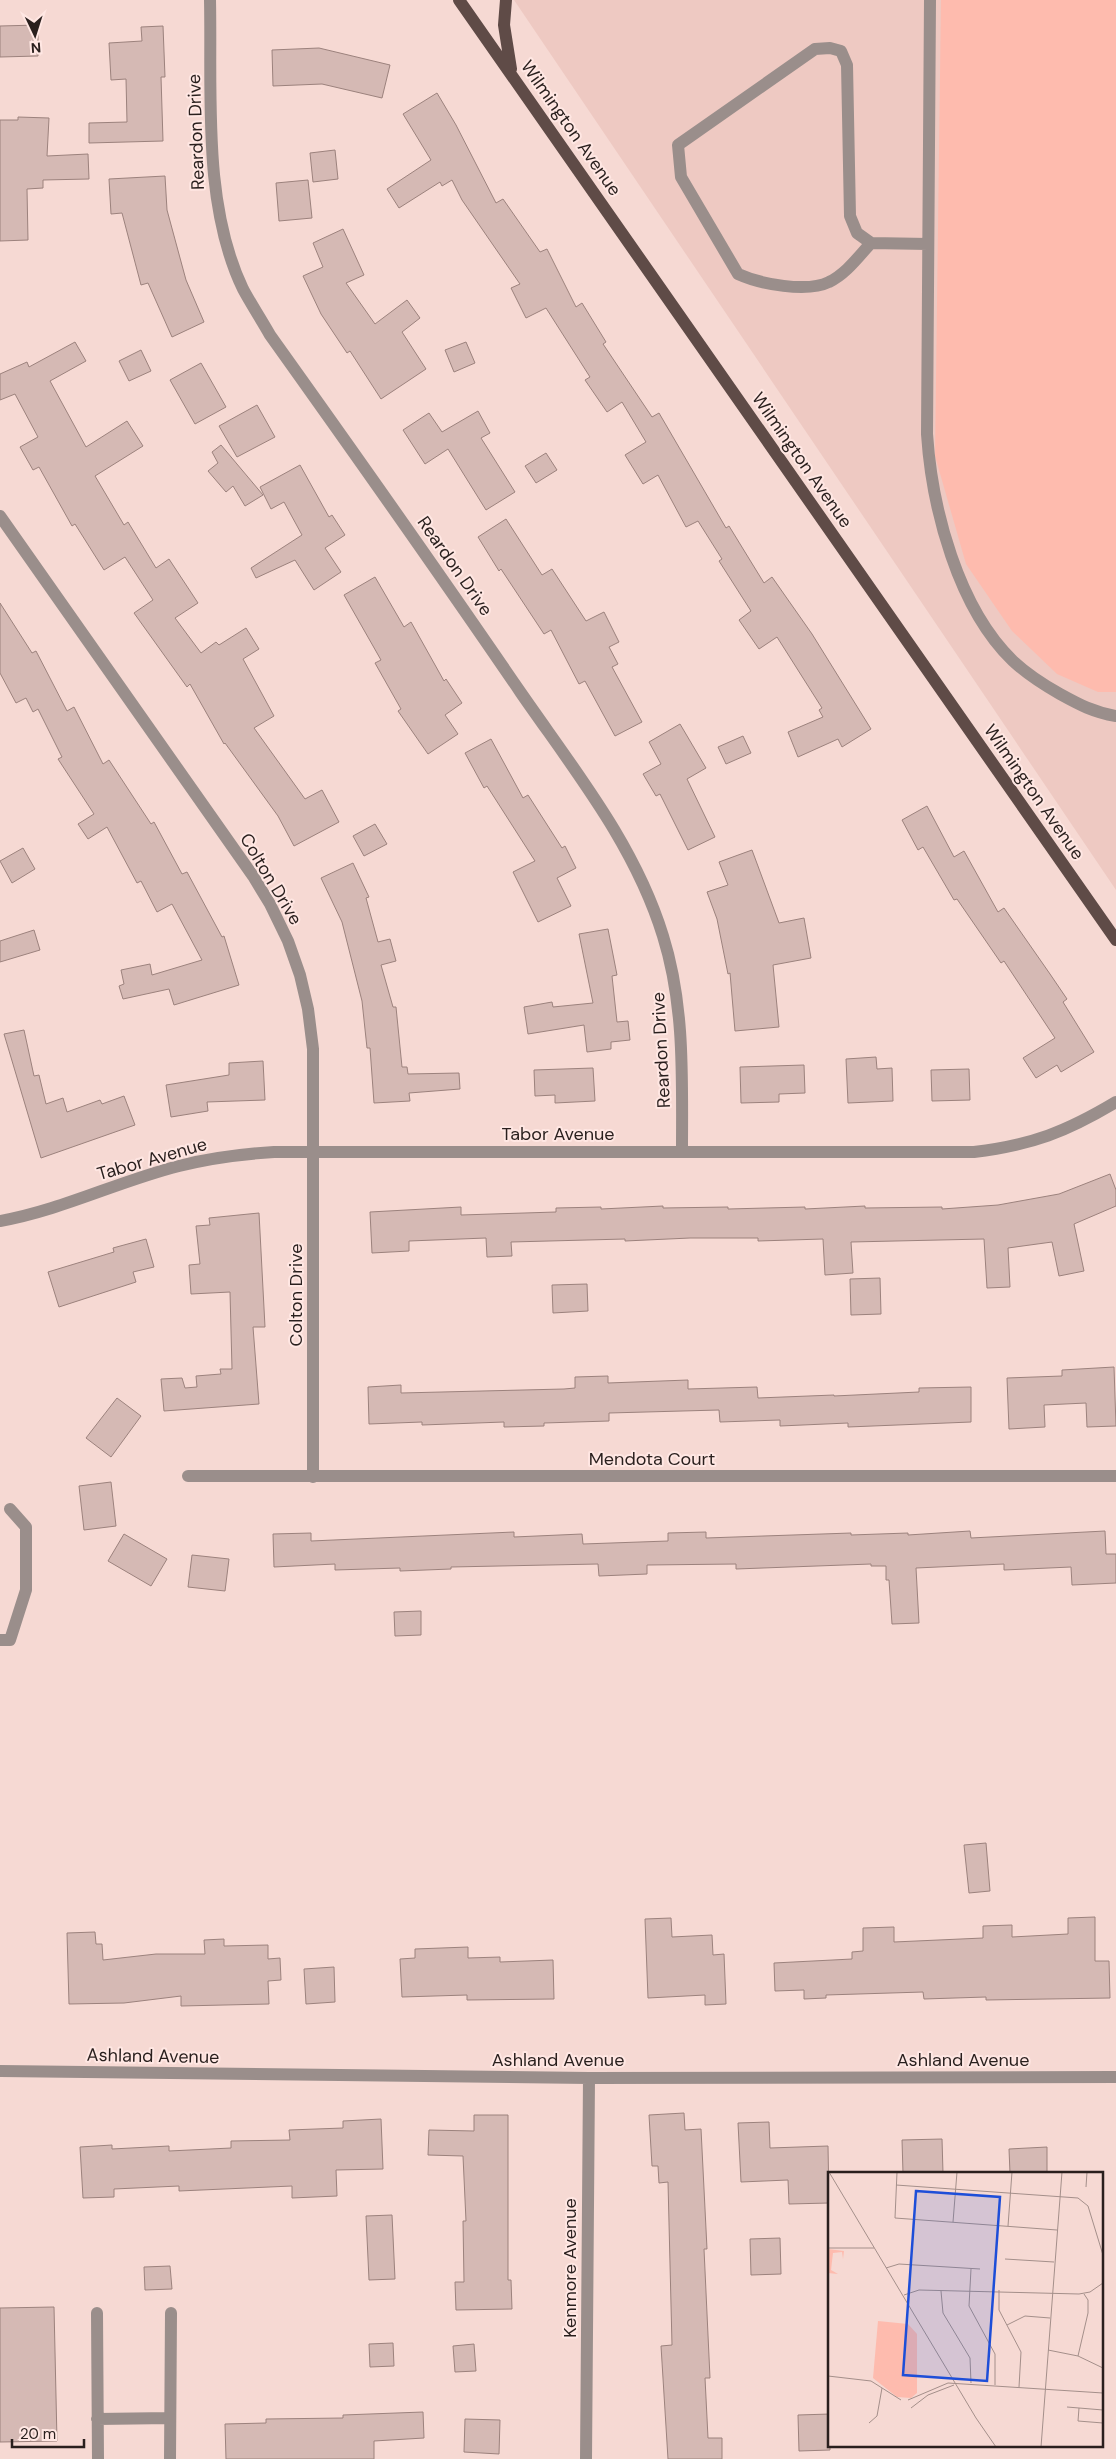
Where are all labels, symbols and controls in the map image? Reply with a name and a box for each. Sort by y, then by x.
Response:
north arrow [10,10,60,60]
text: N [30,39,42,57]
street label: Wilmington Avenue [515,55,627,201]
street label: Reardon Drive [182,74,210,190]
street label: Wilmington Avenue [746,387,858,533]
street label: Reardon Drive [412,512,498,620]
street label: Wilmington Avenue [978,719,1090,865]
street label: Colton Drive [234,829,308,929]
street label: Reardon Drive [646,991,676,1109]
street label: Tabor Avenue [501,1122,615,1146]
street label: Tabor Avenue [94,1132,210,1186]
street label: Colton Drive [284,1244,308,1346]
street label: Mendota Court [589,1447,715,1471]
street label: Ashland Avenue [86,2043,220,2069]
street label: Ashland Avenue [492,2048,624,2072]
street label: Ashland Avenue [897,2048,1029,2072]
inset map [828,2172,1104,2446]
street label: Kenmore Avenue [558,2198,582,2338]
scale bar [12,2416,85,2448]
text: 20 m [20,2424,56,2444]

